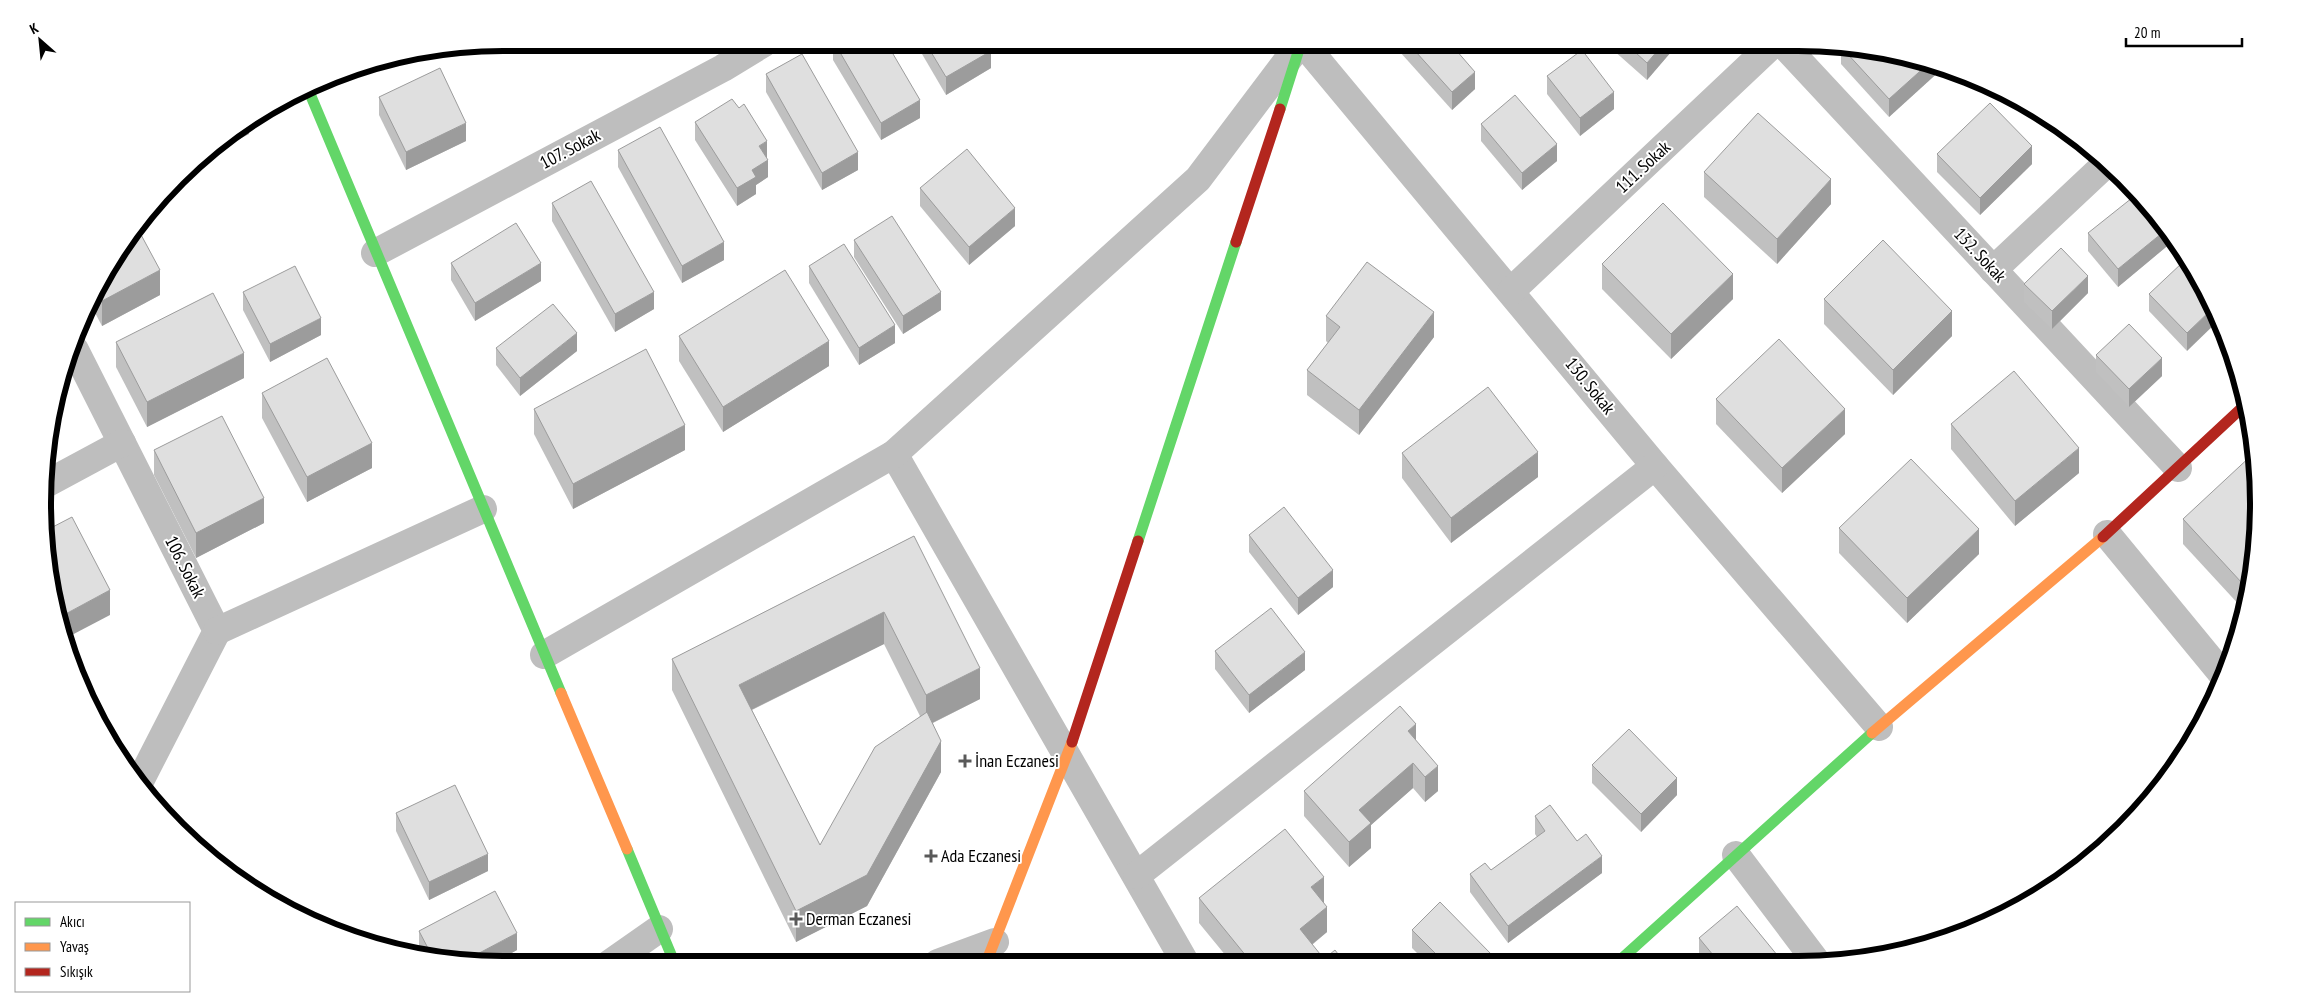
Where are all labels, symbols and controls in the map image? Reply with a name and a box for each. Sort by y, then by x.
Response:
north arrow [15,15,65,65]
scale bar [2126,15,2242,47]
text: K [27,18,42,38]
text: 20 m [2134,23,2160,42]
street label: 107. Sokak [536,123,604,174]
street label: 111. Sokak [1610,135,1675,198]
street label: 132. Sokak [1949,222,2012,287]
street label: 130. Sokak [1560,352,1620,419]
street label: 106. Sokak [160,532,211,602]
place label: İnan Eczanesi [975,749,1059,772]
marker: İnan Eczanesi [959,755,971,767]
place label: Ada Eczanesi [941,844,1021,867]
marker: Ada Eczanesi [925,850,937,862]
legend [15,902,190,992]
place label: Derman Eczanesi [806,907,911,930]
text: Akıcı [60,912,85,931]
marker: Derman Eczanesi [790,913,802,925]
text: Yavaş [60,937,89,956]
text: Sıkışık [60,962,93,981]

